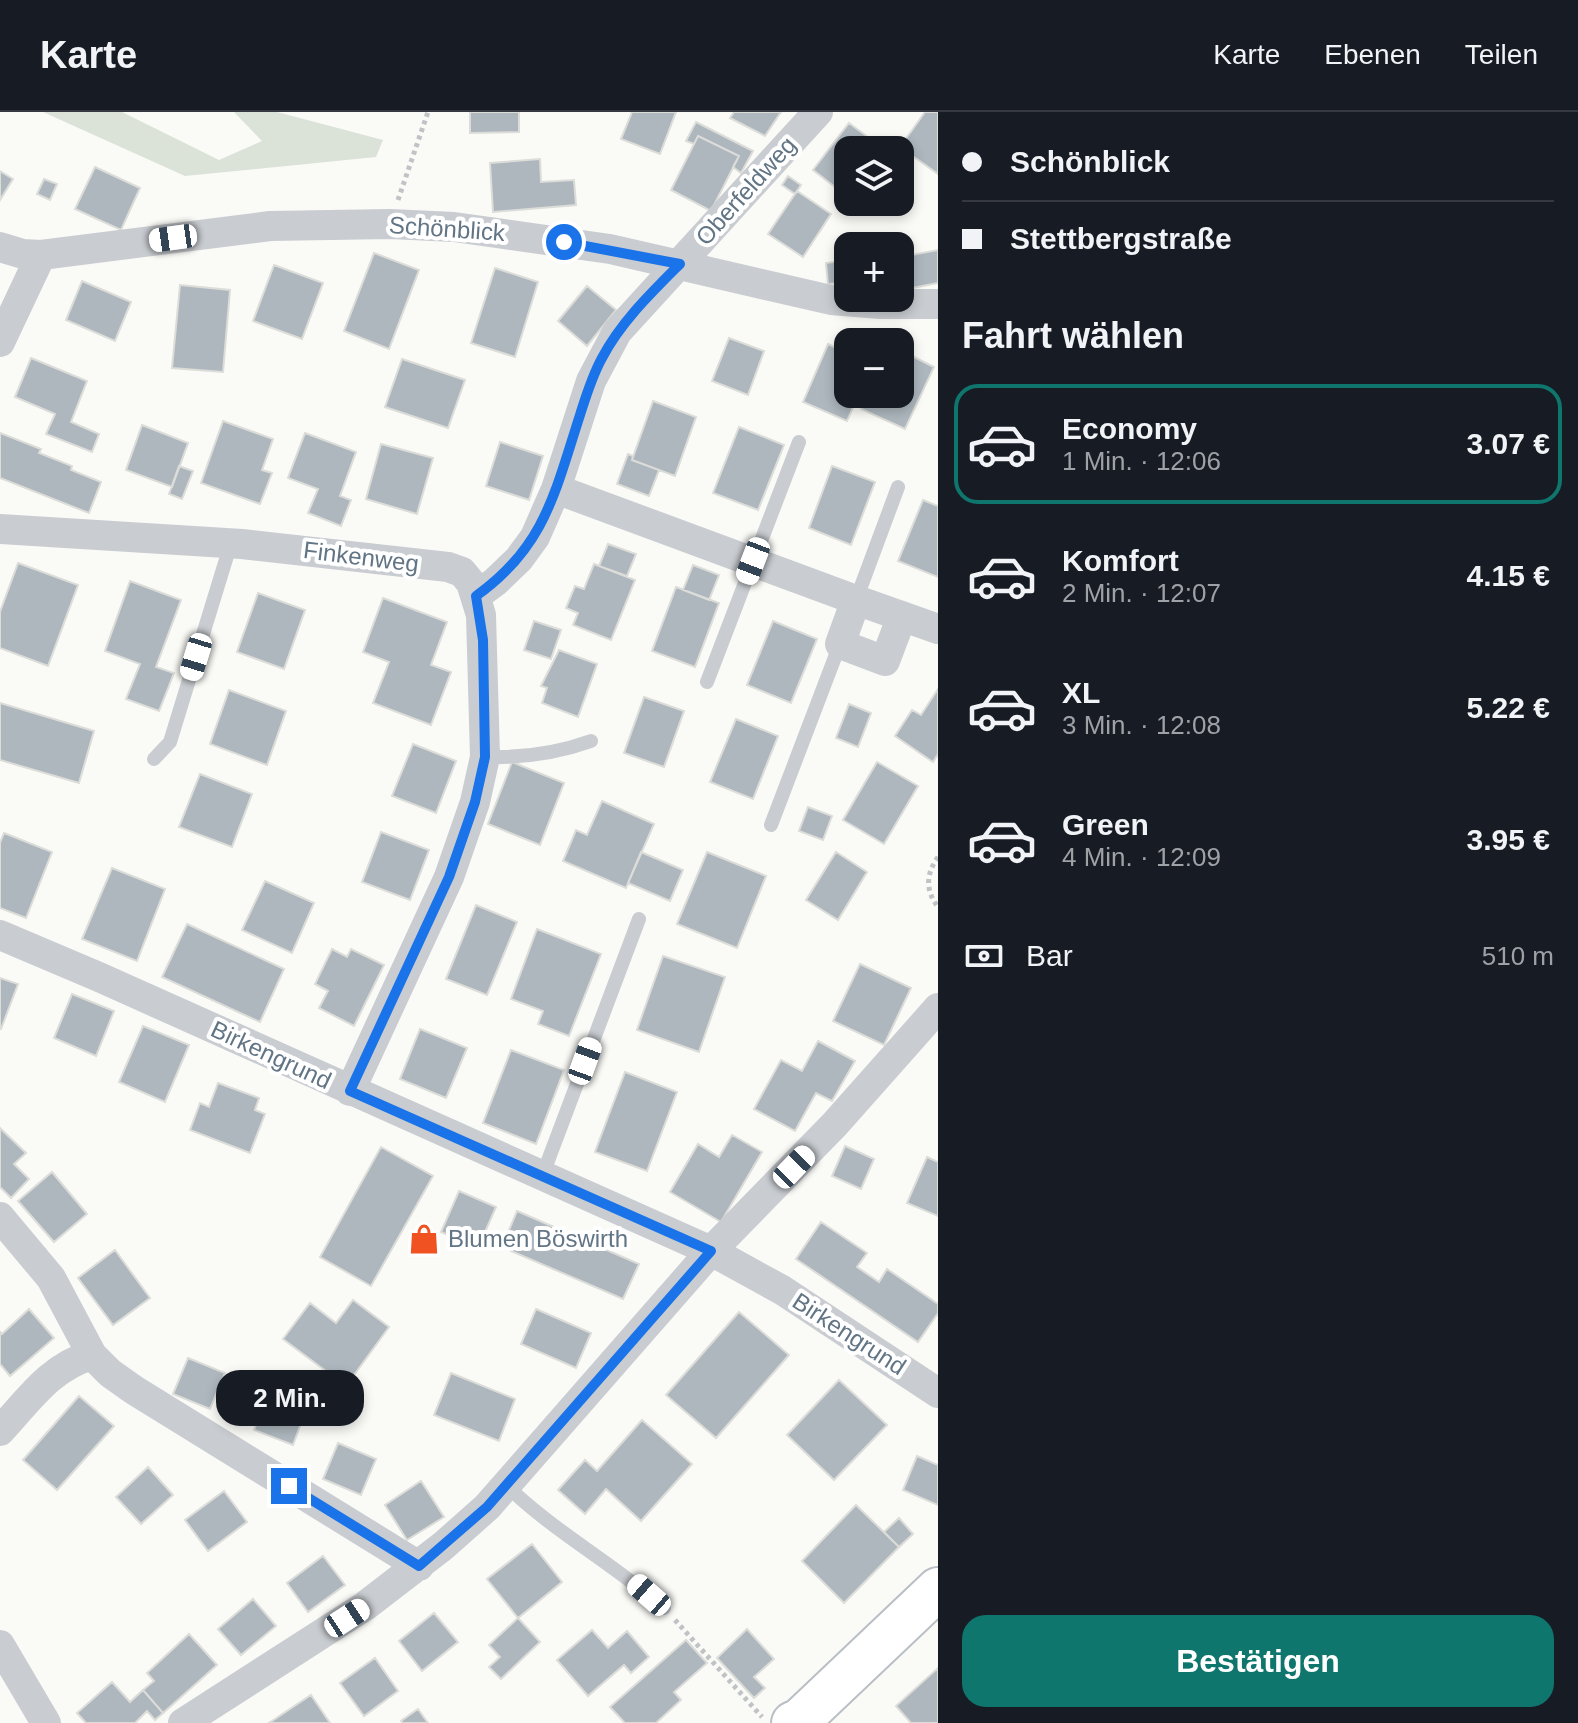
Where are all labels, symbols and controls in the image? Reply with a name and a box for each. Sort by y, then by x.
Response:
text: Karte [40,34,137,76]
text: Karte [1213,39,1280,70]
text: Ebenen [1324,39,1421,70]
text: Teilen [1465,39,1538,70]
street label: Oberfeldweg [690,131,801,250]
map controls [834,136,914,408]
button: layers [834,136,914,216]
text: Schönblick [1010,145,1170,178]
street label: Schönblick [388,211,507,246]
text: Stettbergstraße [1010,222,1232,255]
car [148,223,198,253]
route start [546,224,582,260]
button: + [834,232,914,312]
text: Fahrt wählen [962,315,1184,356]
button: − [834,328,914,408]
icon: car [966,408,1038,480]
text: Economy [1062,412,1197,445]
text: 3.07 € [1467,427,1550,460]
text: 1 Min. · 12:06 [1062,446,1221,476]
car [733,534,773,588]
street label: Finkenweg [302,536,420,577]
icon: car [966,540,1038,612]
text: Komfort [1062,544,1179,577]
text: 4.15 € [1467,559,1550,592]
text: 2 Min. · 12:07 [1062,578,1221,608]
car [178,631,214,683]
icon: car [966,672,1038,744]
text: XL [1062,676,1100,709]
text: 5.22 € [1467,691,1550,724]
text: 3 Min. · 12:08 [1062,710,1221,740]
icon: car [966,804,1038,876]
text: Green [1062,808,1149,841]
text: 3.95 € [1467,823,1550,856]
text: 4 Min. · 12:09 [1062,842,1221,872]
icon: cash [962,934,1006,978]
text: Bar [1026,939,1073,972]
text: 510 m [1482,941,1554,971]
street label: Birkengrund [207,1015,336,1094]
car [566,1034,604,1088]
car [769,1141,819,1193]
shop icon: Blumen Böswirth [407,1222,441,1256]
place label: Blumen Böswirth [448,1225,628,1252]
street label: Birkengrund [788,1287,911,1380]
callout: 2 Min. [215,1370,363,1426]
text: 2 Min. [253,1383,327,1413]
route end [271,1468,307,1504]
car [623,1570,675,1620]
car [320,1595,374,1641]
button: Bestätigen [962,1615,1554,1707]

